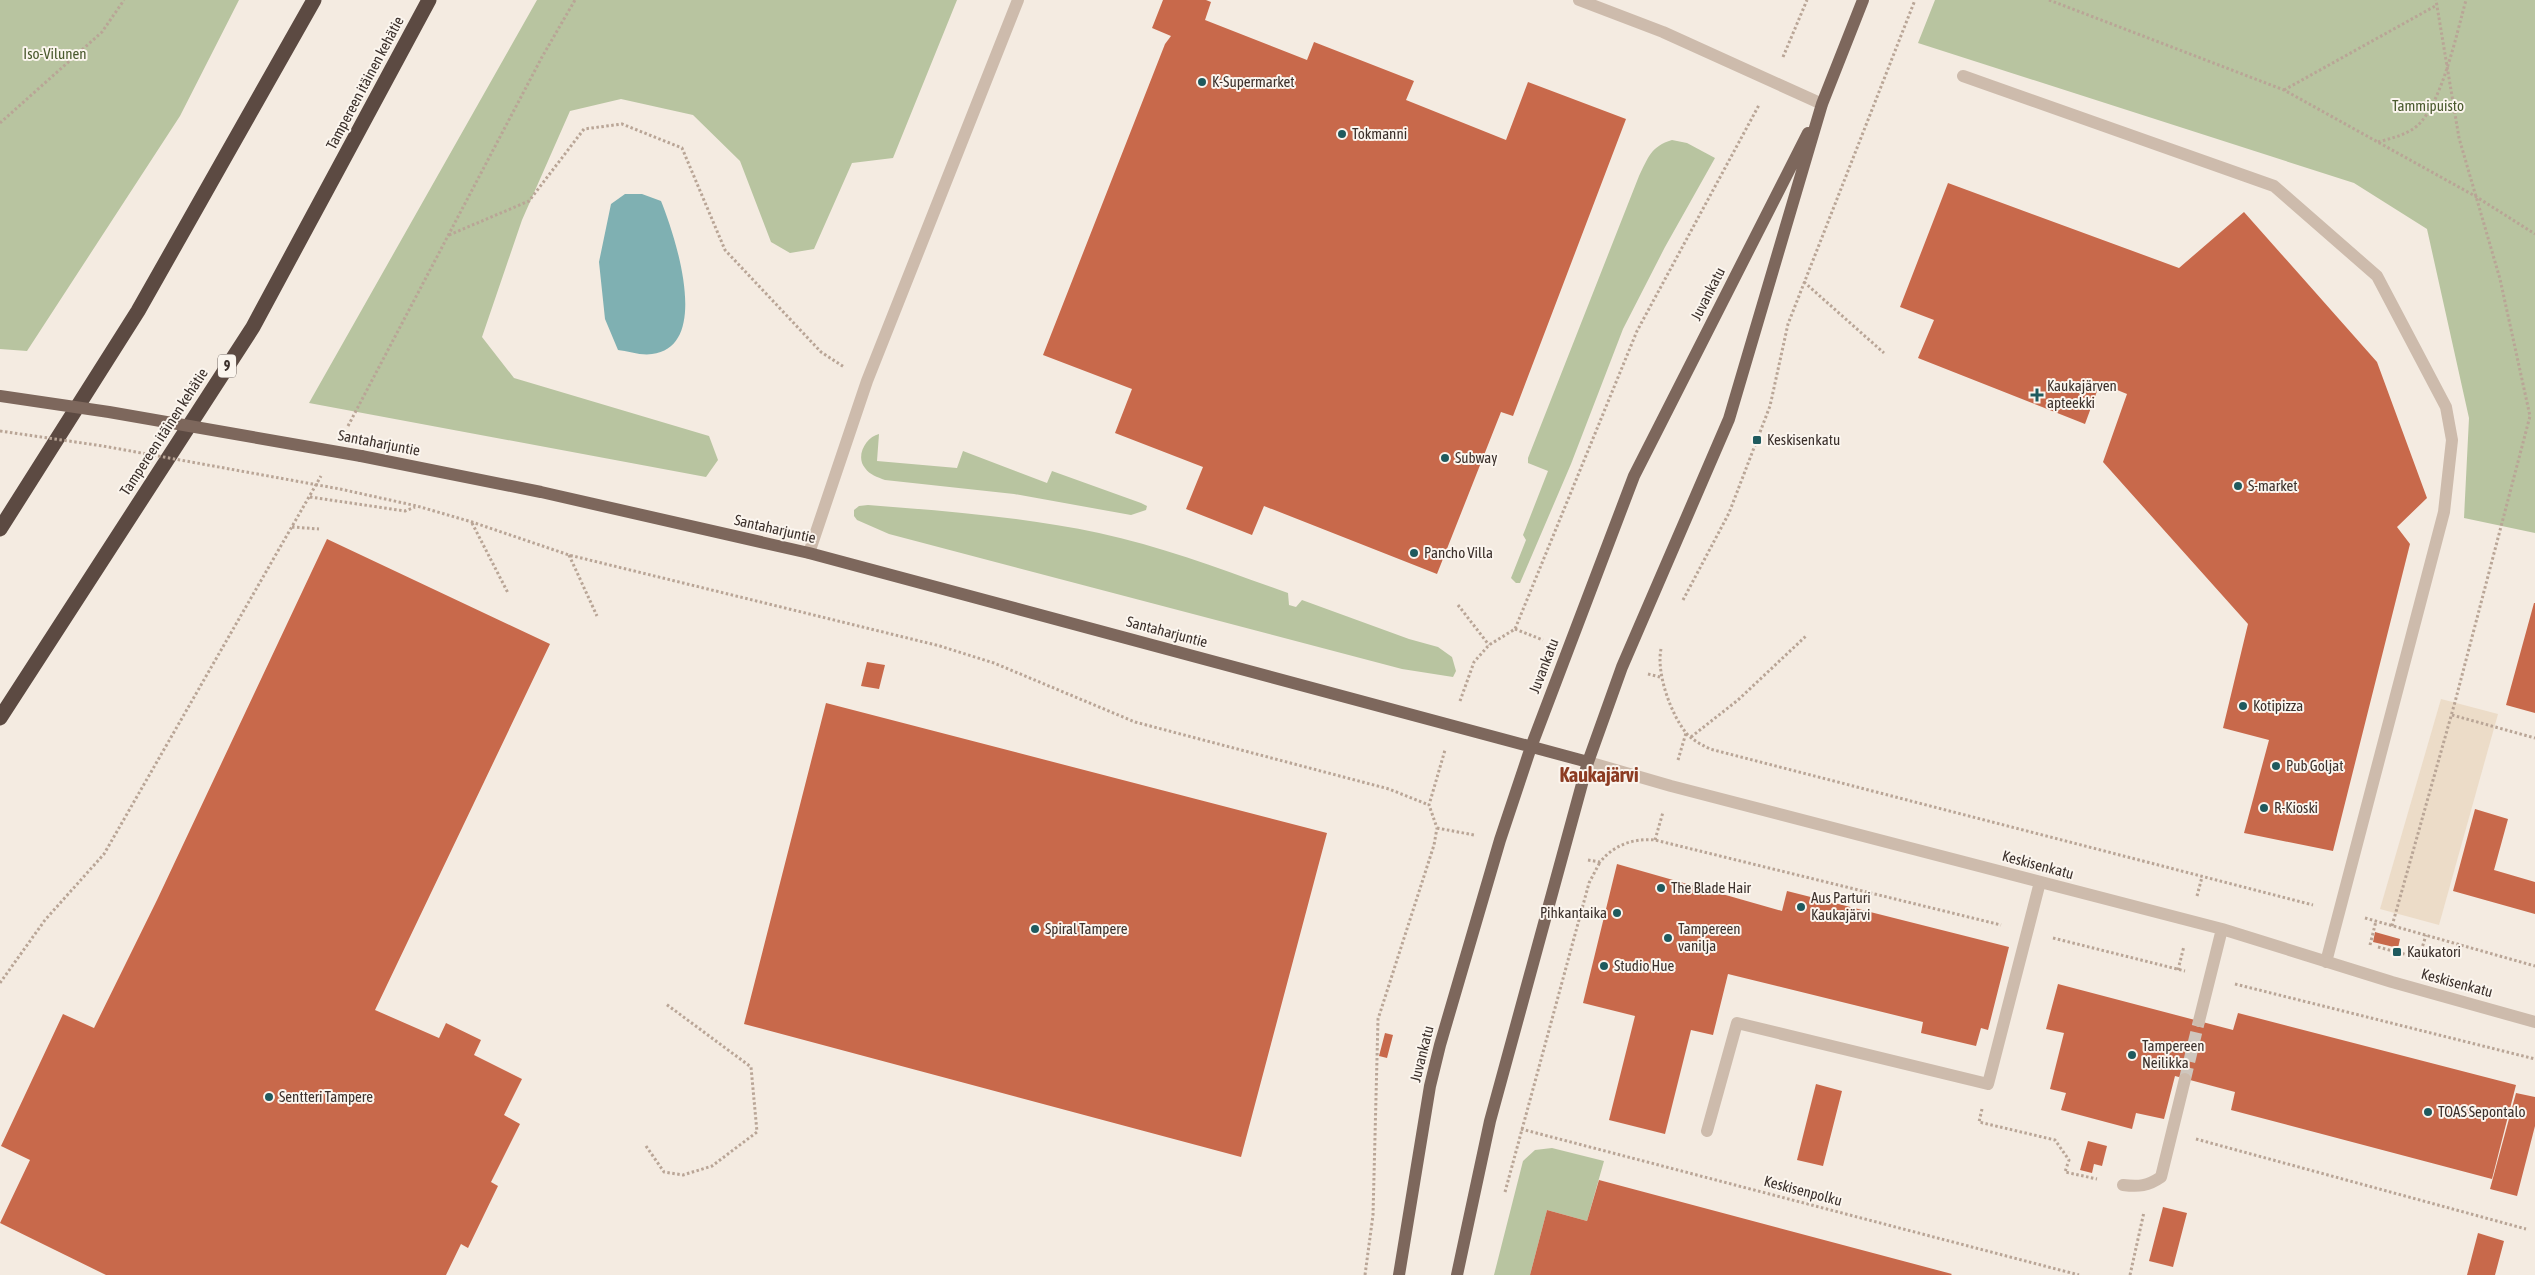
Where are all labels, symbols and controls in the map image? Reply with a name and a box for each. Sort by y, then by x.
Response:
street label: Tampereen itäinen kehätie [322,13,407,152]
park label: Iso-Vilunen [23,45,87,62]
place label: K-Supermarket [1212,73,1295,90]
marker: K-Supermarket [1196,76,1208,88]
park label: Tammipuisto [2392,97,2464,114]
place label: Tokmanni [1352,125,1407,142]
marker: Tokmanni [1336,128,1348,140]
street label: Juvankatu [1687,264,1728,323]
road number: 9 [218,354,236,378]
street label: Tampereen itäinen kehätie [116,365,211,498]
place label: Kaukajärven apteekki [2047,377,2117,411]
marker: Kaukajärven apteekki [2031,389,2043,401]
street label: Santaharjuntie [337,426,422,459]
place label: Keskisenkatu [1767,431,1840,448]
marker: Keskisenkatu [1751,434,1763,446]
place label: Subway [1455,449,1497,466]
marker: Subway [1439,452,1451,464]
place label: S-market [2248,477,2298,494]
marker: S-market [2232,480,2244,492]
street label: Santaharjuntie [733,511,818,546]
place label: Pancho Villa [1424,544,1493,561]
marker: Pancho Villa [1408,547,1420,559]
street label: Santaharjuntie [1125,613,1210,651]
street label: Juvankatu [1525,636,1562,696]
place label: Kotipizza [2253,697,2303,714]
marker: Kotipizza [2237,700,2249,712]
place label: Pub Goljat [2286,757,2343,774]
marker: Pub Goljat [2270,760,2282,772]
district label: Kaukajärvi [1559,763,1639,786]
place label: R-Kioski [2274,799,2318,816]
marker: R-Kioski [2258,802,2270,814]
street label: Keskisenkatu [2001,847,2076,882]
place label: The Blade Hair [1671,879,1752,896]
marker: The Blade Hair [1655,882,1667,894]
place label: Aus Parturi Kaukajärvi [1811,889,1871,923]
marker: Aus Parturi Kaukajärvi [1795,901,1807,913]
place label: Pihkantaika [1540,904,1607,921]
marker: Pihkantaika [1611,907,1623,919]
place label: Spiral Tampere [1045,920,1128,937]
place label: Tampereen vanilja [1678,920,1740,954]
marker: Spiral Tampere [1029,923,1041,935]
marker: Tampereen vanilja [1662,932,1674,944]
place label: Kaukatori [2407,943,2461,960]
marker: Kaukatori [2391,946,2403,958]
place label: Studio Hue [1614,957,1674,974]
marker: Studio Hue [1598,960,1610,972]
street label: Keskisenkatu [2420,965,2495,1000]
street label: Juvankatu [1406,1024,1437,1084]
place label: Tampereen Neilikka [2142,1037,2204,1071]
marker: Tampereen Neilikka [2126,1049,2138,1061]
place label: Sentteri Tampere [279,1088,373,1105]
marker: Sentteri Tampere [263,1091,275,1103]
place label: TOAS Sepontalo [2438,1103,2525,1120]
marker: TOAS Sepontalo [2422,1106,2434,1118]
street label: Keskisenpolku [1762,1172,1844,1209]

